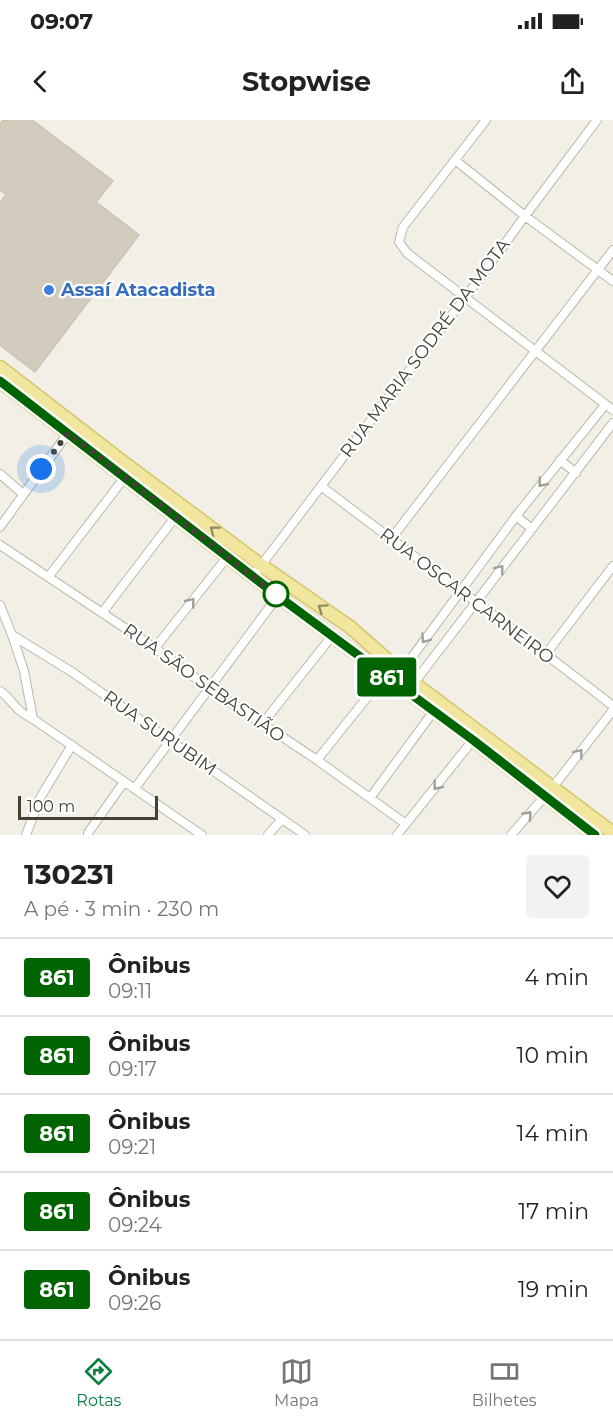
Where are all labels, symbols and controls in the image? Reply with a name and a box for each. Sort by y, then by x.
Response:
text: 09:07 [30,8,93,35]
icon: back [24,65,57,98]
text: Stopwise [242,65,371,98]
icon: share [556,65,589,98]
street label: RUA MARIA SODRÉ DA MOTA [335,234,515,462]
place label: Assaí Atacadista [60,279,216,301]
marker: Assaí Atacadista [42,283,56,297]
your location [26,454,56,484]
one-way arrow [539,476,550,487]
street label: RUA OSCAR CARNEIRO [376,523,558,669]
one-way arrow [210,526,221,537]
one-way arrow [493,565,504,576]
unlabelled marker [263,581,289,607]
one-way arrow [184,598,195,609]
one-way arrow [318,604,329,615]
street label: RUA SÃO SEBASTIÃO [119,619,289,747]
one-way arrow [421,632,432,643]
line badge: 861 [352,658,422,696]
text: 861 [369,665,405,690]
street label: RUA SURUBIM [99,686,221,780]
one-way arrow [572,749,583,760]
one-way arrow [433,779,444,790]
scale bar [18,793,158,820]
text: 100 m [27,797,75,816]
one-way arrow [521,812,532,822]
button: heart [526,855,589,918]
text: 130231 [24,857,115,891]
text: A pé · 3 min · 230 m [24,897,219,921]
text: Ônibus [108,952,190,979]
text: 4 min [525,964,589,991]
text: 861 [39,965,75,990]
text: 09:11 [108,979,152,1003]
text: Ônibus [108,1030,190,1057]
text: 10 min [517,1042,589,1069]
text: 861 [39,1043,75,1068]
text: 09:17 [108,1057,157,1081]
text: Ônibus [108,1108,190,1135]
text: 14 min [517,1120,589,1147]
text: 861 [39,1121,75,1146]
text: 09:21 [108,1135,156,1159]
text: Ônibus [108,1186,190,1213]
text: 17 min [518,1198,589,1225]
text: 861 [39,1199,75,1224]
text: 09:24 [108,1213,162,1237]
text: Ônibus [108,1264,190,1291]
text: 19 min [518,1276,589,1303]
text: 861 [39,1277,75,1302]
text: 09:26 [108,1291,161,1315]
tab: Rotas [76,1355,121,1410]
tab: Mapa [274,1355,319,1410]
tab: Bilhetes [472,1355,537,1410]

